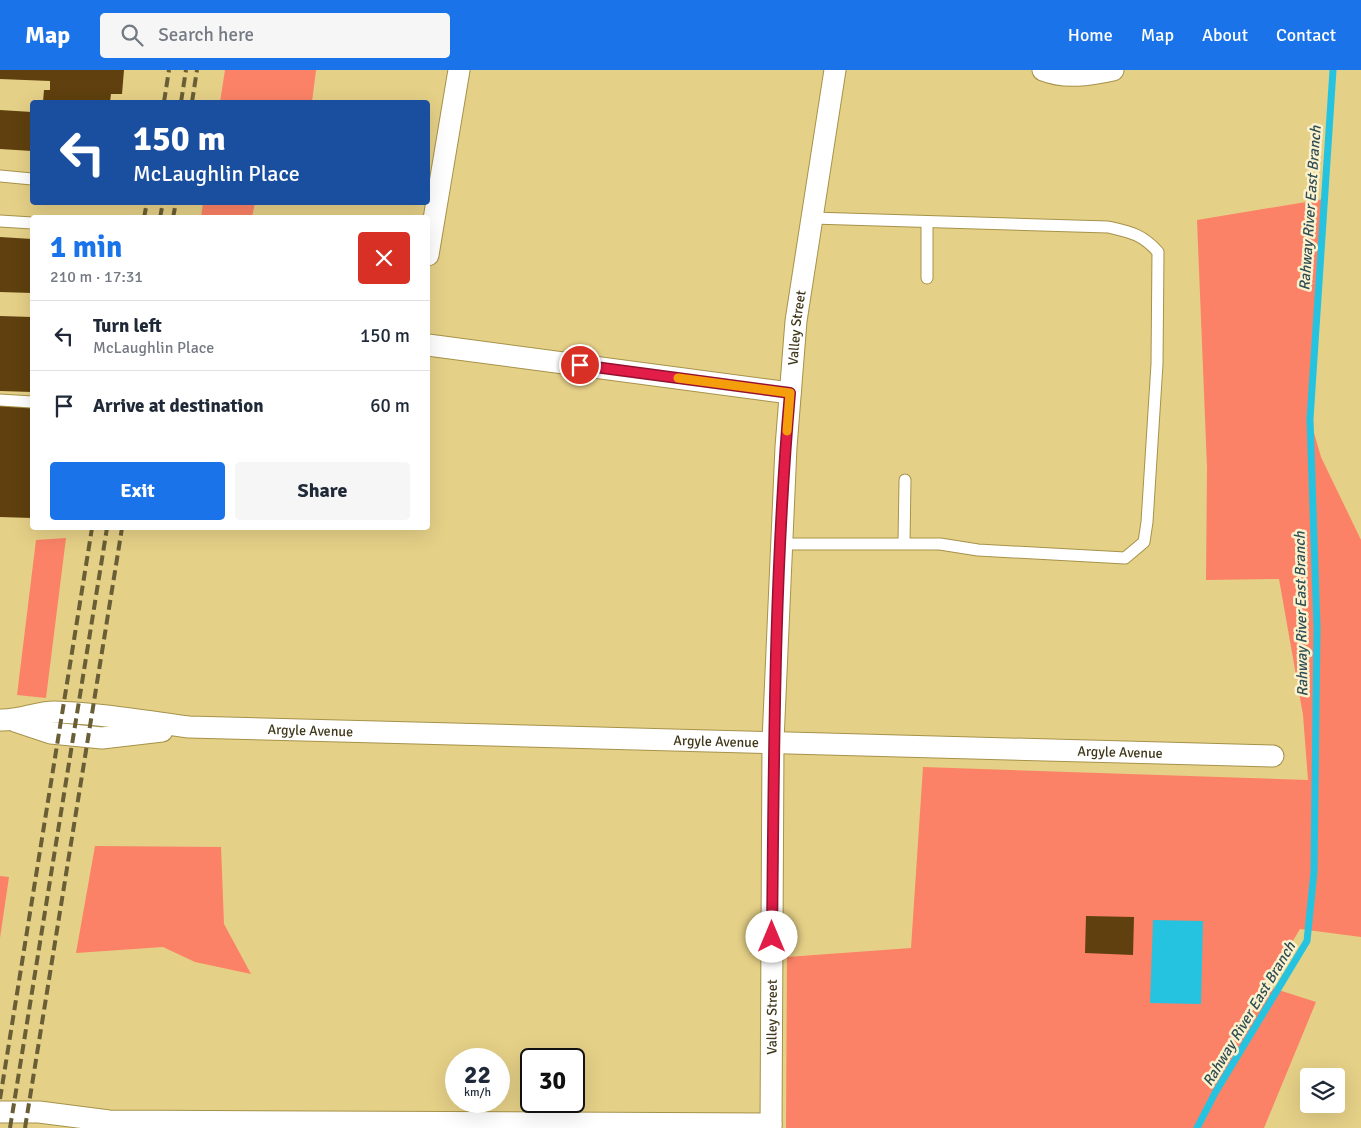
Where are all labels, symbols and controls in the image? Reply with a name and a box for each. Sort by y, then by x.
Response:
search box [100,13,450,58]
text: Map [25,20,70,50]
icon: search [118,21,146,49]
text: Search here [158,23,254,47]
text: Home [1068,24,1113,46]
text: Map [1141,24,1174,46]
text: About [1202,24,1248,46]
text: Contact [1276,24,1336,46]
text: 150 m [133,117,226,160]
icon: left [50,120,115,185]
water label: Rahway River East Branch [1295,124,1325,291]
text: McLaughlin Place [133,160,300,187]
text: 1 min [50,229,122,266]
button: close [358,232,410,284]
text: 210 m · 17:31 [50,267,143,287]
street label: Valley Street [785,289,810,366]
text: Turn left [93,314,162,338]
icon: left [50,322,78,350]
text: 150 m [360,324,410,348]
text: McLaughlin Place [93,338,214,358]
pin [559,344,601,386]
icon: arrive [566,351,594,379]
icon: arrive [50,392,78,420]
text: Arrive at destination [93,394,264,418]
text: 60 m [370,394,410,418]
button: Exit [50,462,225,520]
button: Share [235,462,410,520]
water label: Rahway River East Branch [1291,530,1311,697]
street label: Argyle Avenue [267,721,353,740]
street label: Argyle Avenue [673,732,759,751]
street label: Argyle Avenue [1077,743,1163,762]
position arrow [745,910,797,962]
water label: Rahway River East Branch [1199,938,1300,1089]
street label: Valley Street [763,979,781,1055]
speed limit sign: 30 [520,1048,585,1113]
text: 22 [464,1059,491,1090]
map controls [1300,1068,1345,1113]
button: layers [1300,1068,1345,1113]
text: km/h [464,1085,491,1100]

